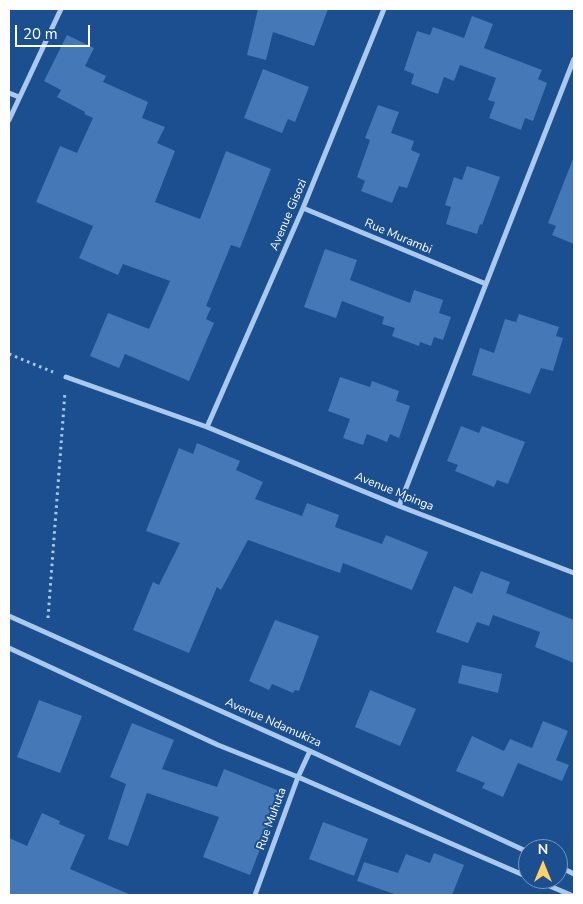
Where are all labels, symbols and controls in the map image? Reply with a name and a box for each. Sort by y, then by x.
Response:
scale bar [18,15,92,47]
text: 20 m [23,24,58,44]
street label: Avenue Gisozi [267,177,311,253]
street label: Rue Murambi [362,216,434,258]
street label: Avenue Mpinga [352,470,436,514]
street label: Avenue Ndamukiza [223,695,323,751]
street label: Rue Muhuta [254,786,290,852]
north arrow [518,839,568,889]
text: N [538,840,548,859]

